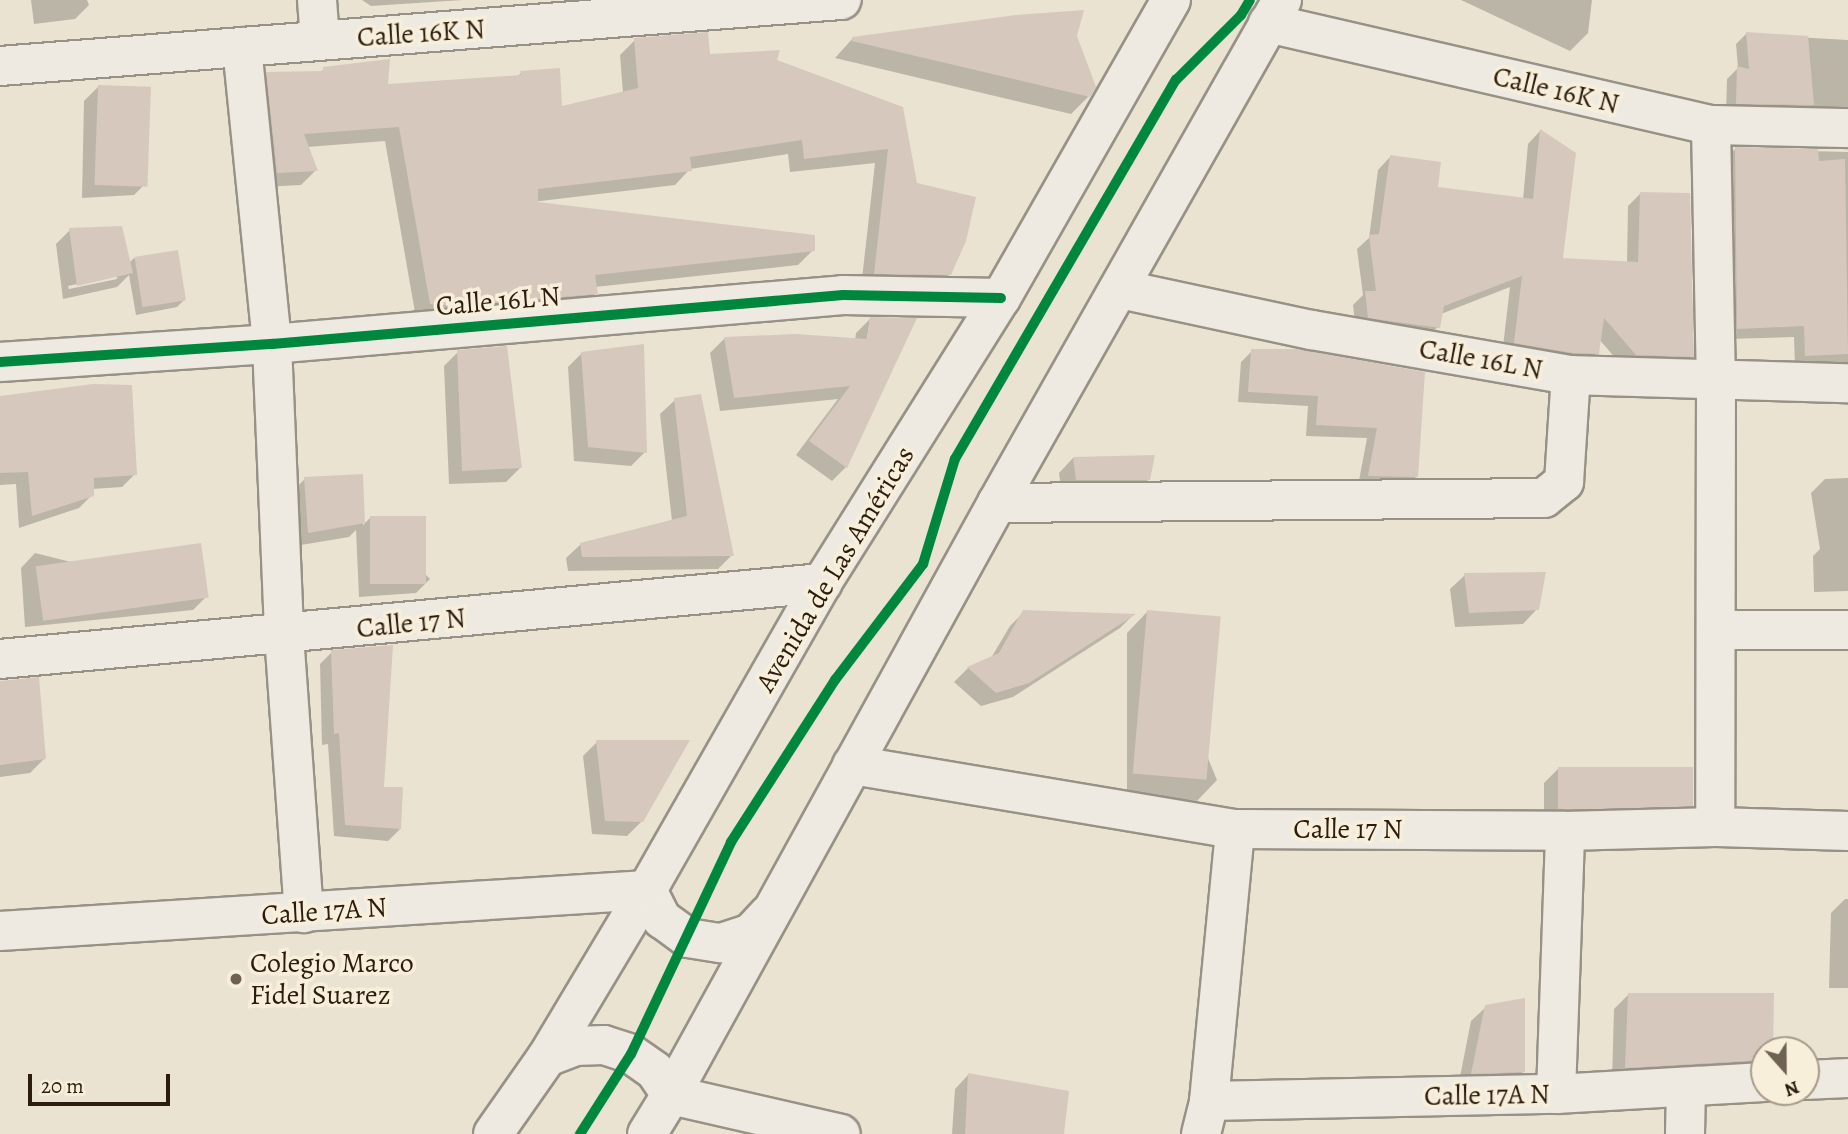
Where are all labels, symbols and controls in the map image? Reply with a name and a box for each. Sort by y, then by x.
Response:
street label: Calle 16K N [356,12,486,54]
street label: Calle 16K N [1490,59,1622,121]
street label: Calle 16L N [434,279,562,323]
street label: Calle 16L N [1417,332,1545,386]
street label: Avenida de Las Américas [748,440,922,698]
street label: Calle 17 N [355,601,467,645]
street label: Calle 17 N [1293,812,1403,846]
street label: Calle 17A N [260,890,388,932]
place label: Colegio Marco Fidel Suarez [250,946,414,1012]
marker: Colegio Marco Fidel Suarez [228,971,244,987]
north arrow [1750,1036,1820,1106]
scale bar [32,1060,173,1104]
text: 20 m [41,1072,84,1100]
text: N [1781,1074,1803,1103]
street label: Calle 17A N [1424,1077,1550,1113]

